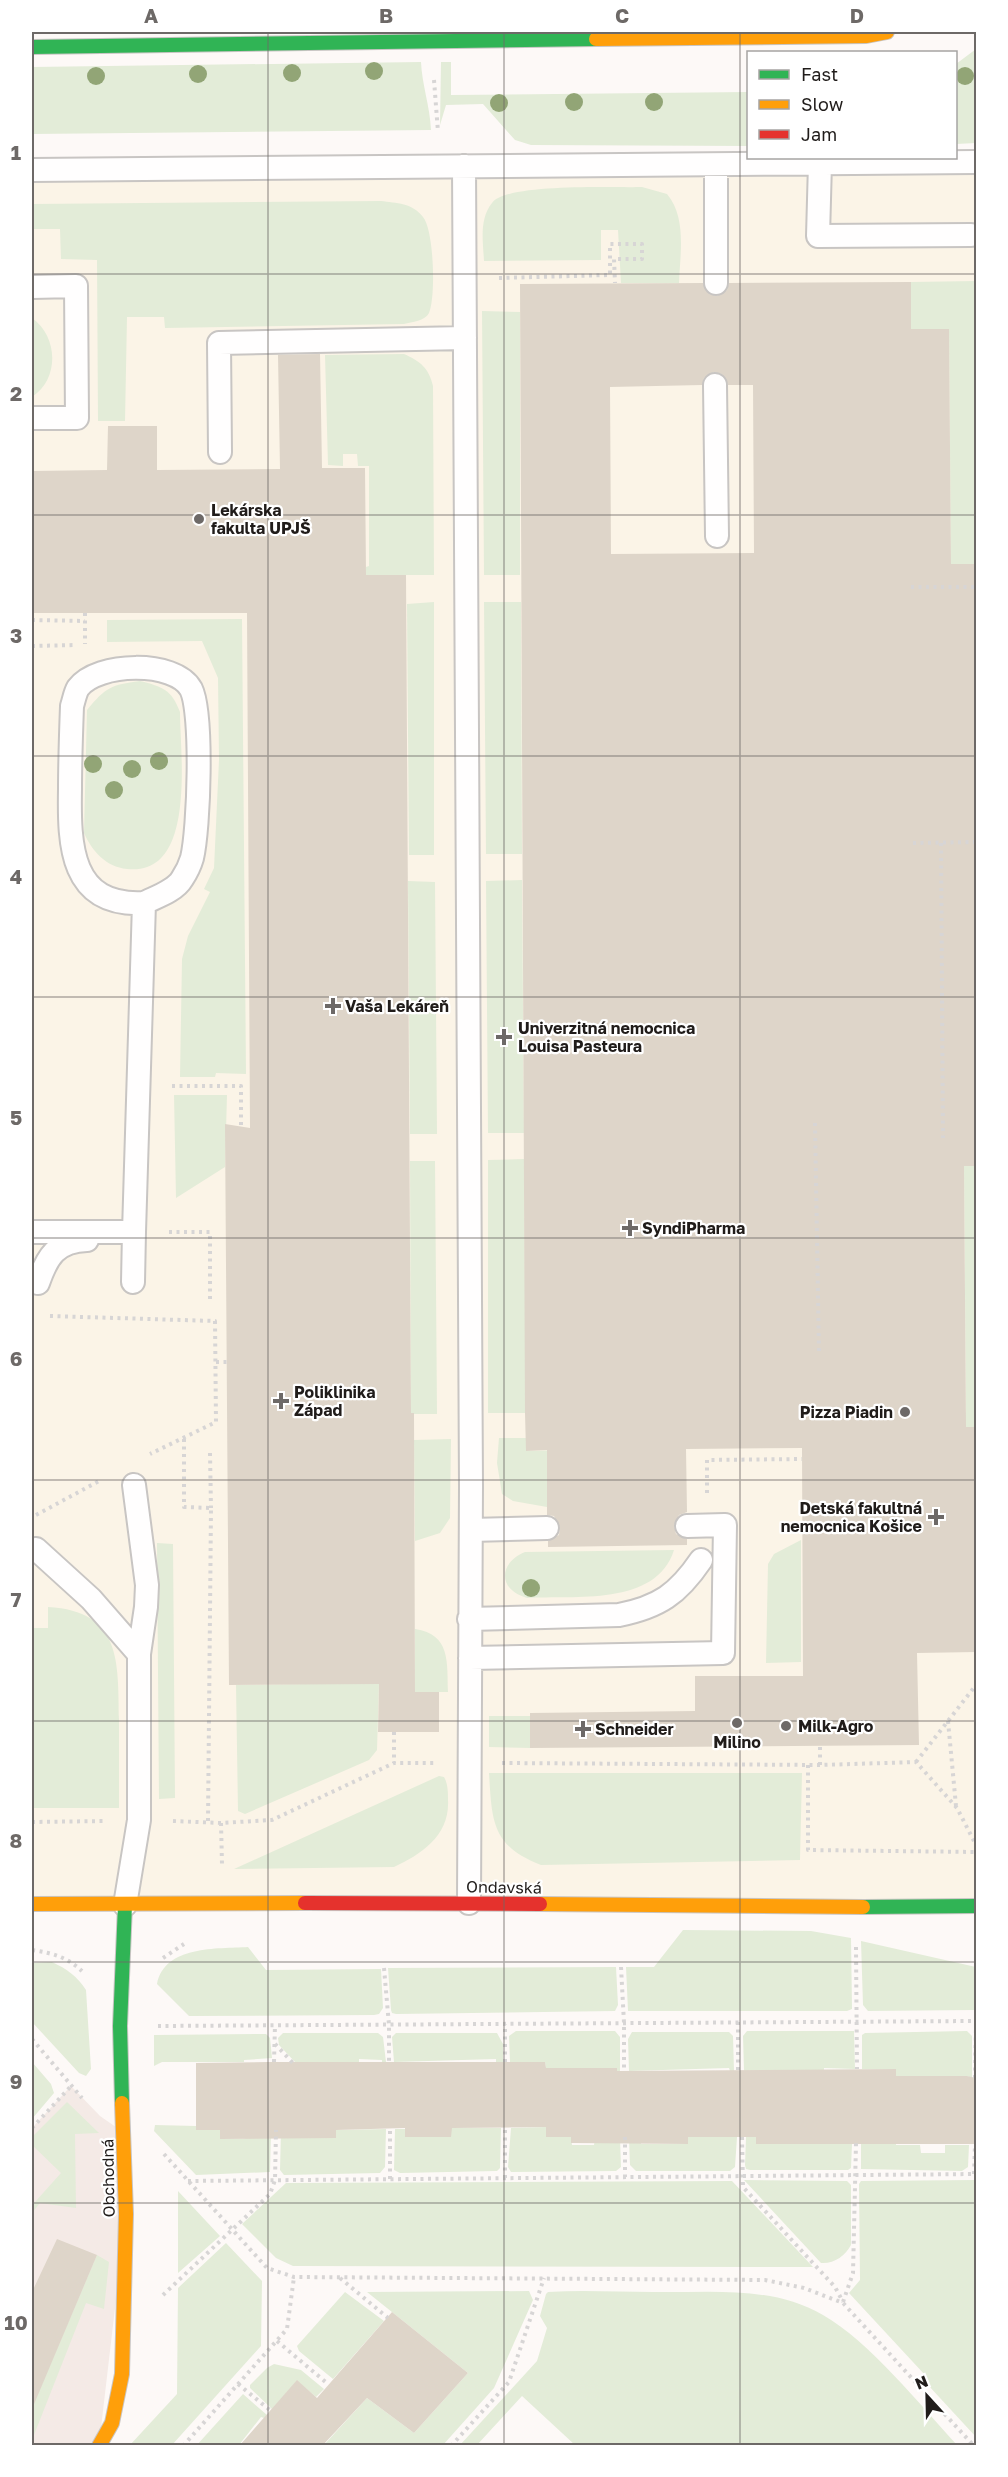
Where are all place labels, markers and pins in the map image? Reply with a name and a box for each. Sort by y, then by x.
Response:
place label: Lekárska fakulta UPJŠ [211,500,311,538]
marker: Lekárska fakulta UPJŠ [192,512,206,526]
place label: Vaša Lekáreň [345,996,449,1016]
marker: Vaša Lekáreň [326,999,340,1013]
place label: Univerzitná nemocnica Louisa Pasteura [518,1018,695,1056]
marker: Univerzitná nemocnica Louisa Pasteura [495,1028,513,1046]
place label: SyndiPharma [642,1218,745,1238]
marker: SyndiPharma [623,1221,637,1235]
place label: Poliklinika Západ [294,1382,375,1420]
marker: Poliklinika Západ [272,1392,290,1410]
place label: Pizza Piadin [800,1402,893,1422]
marker: Pizza Piadin [898,1405,912,1419]
place label: Detská fakultná nemocnica Košice [781,1498,922,1536]
marker: Detská fakultná nemocnica Košice [927,1508,945,1526]
marker: Milino [730,1716,744,1730]
place label: Milk-Agro [798,1716,874,1736]
place label: Schneider [595,1719,674,1739]
marker: Milk-Agro [779,1719,793,1733]
marker: Schneider [576,1722,590,1736]
place label: Milino [713,1732,761,1752]

